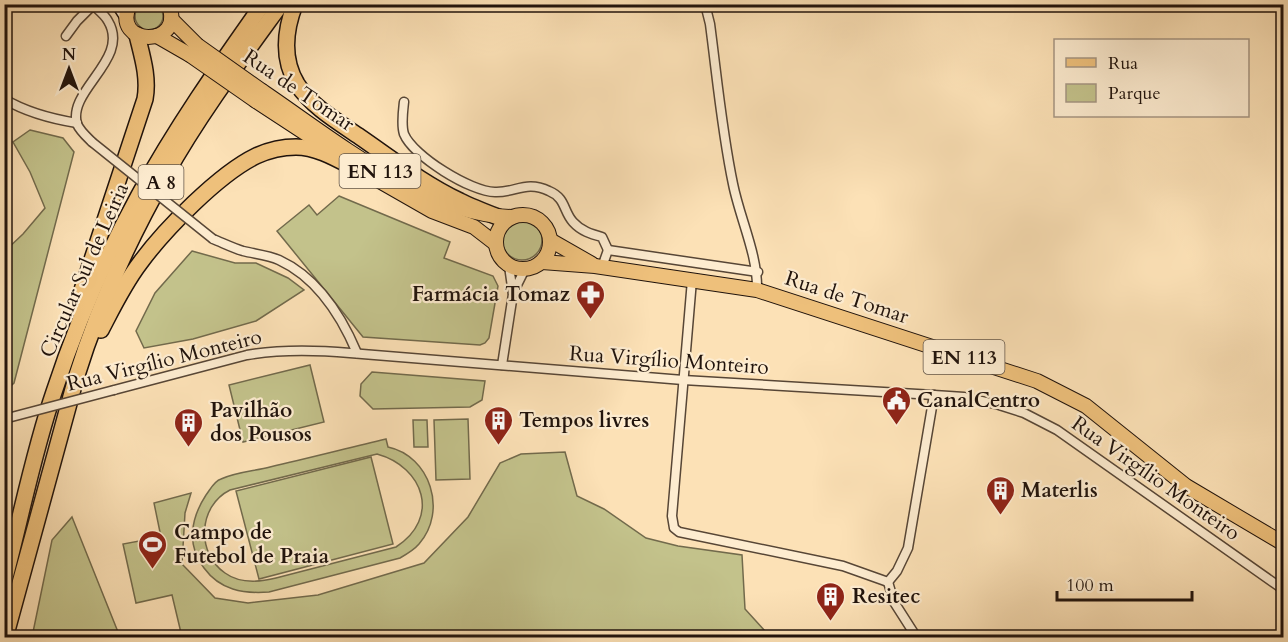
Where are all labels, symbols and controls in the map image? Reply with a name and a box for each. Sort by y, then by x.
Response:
north arrow [39,39,99,99]
legend [1054,39,1249,117]
street label: Rua de Tomar [237,42,360,139]
text: N [62,44,76,66]
text: Rua [1108,51,1138,76]
text: Parque [1108,81,1161,106]
road number: EN 113 [340,154,421,188]
road number: A 8 [138,165,184,199]
street label: Circular Sul de Leiria [33,178,136,362]
street label: Rua de Tomar [781,264,913,331]
pharmacy icon: Farmácia Tomaz [575,278,607,320]
place label: Farmácia Tomaz [412,280,571,309]
street label: Rua Virgílio Monteiro [64,322,265,399]
street label: Rua Virgílio Monteiro [568,339,770,382]
road number: EN 113 [924,340,1004,374]
public building icon: CanalCentro [880,384,912,426]
place label: CanalCentro [917,386,1040,415]
place label: Pavilhão dos Pousos [210,396,312,449]
building icon: Tempos livres [482,404,514,446]
building icon: Pavilhão dos Pousos [173,406,205,448]
place label: Tempos livres [519,406,649,435]
street label: Rua Virgílio Monteiro [1066,409,1246,548]
building icon: Materlis [984,474,1016,516]
place label: Materlis [1021,476,1098,505]
place label: Campo de Futebol de Praia [174,518,330,571]
sports icon: Campo de Futebol de Praia [137,528,169,570]
scale bar [1057,564,1192,602]
text: 100 m [1066,573,1114,598]
building icon: Resitec [815,580,847,622]
place label: Resitec [852,582,920,611]

